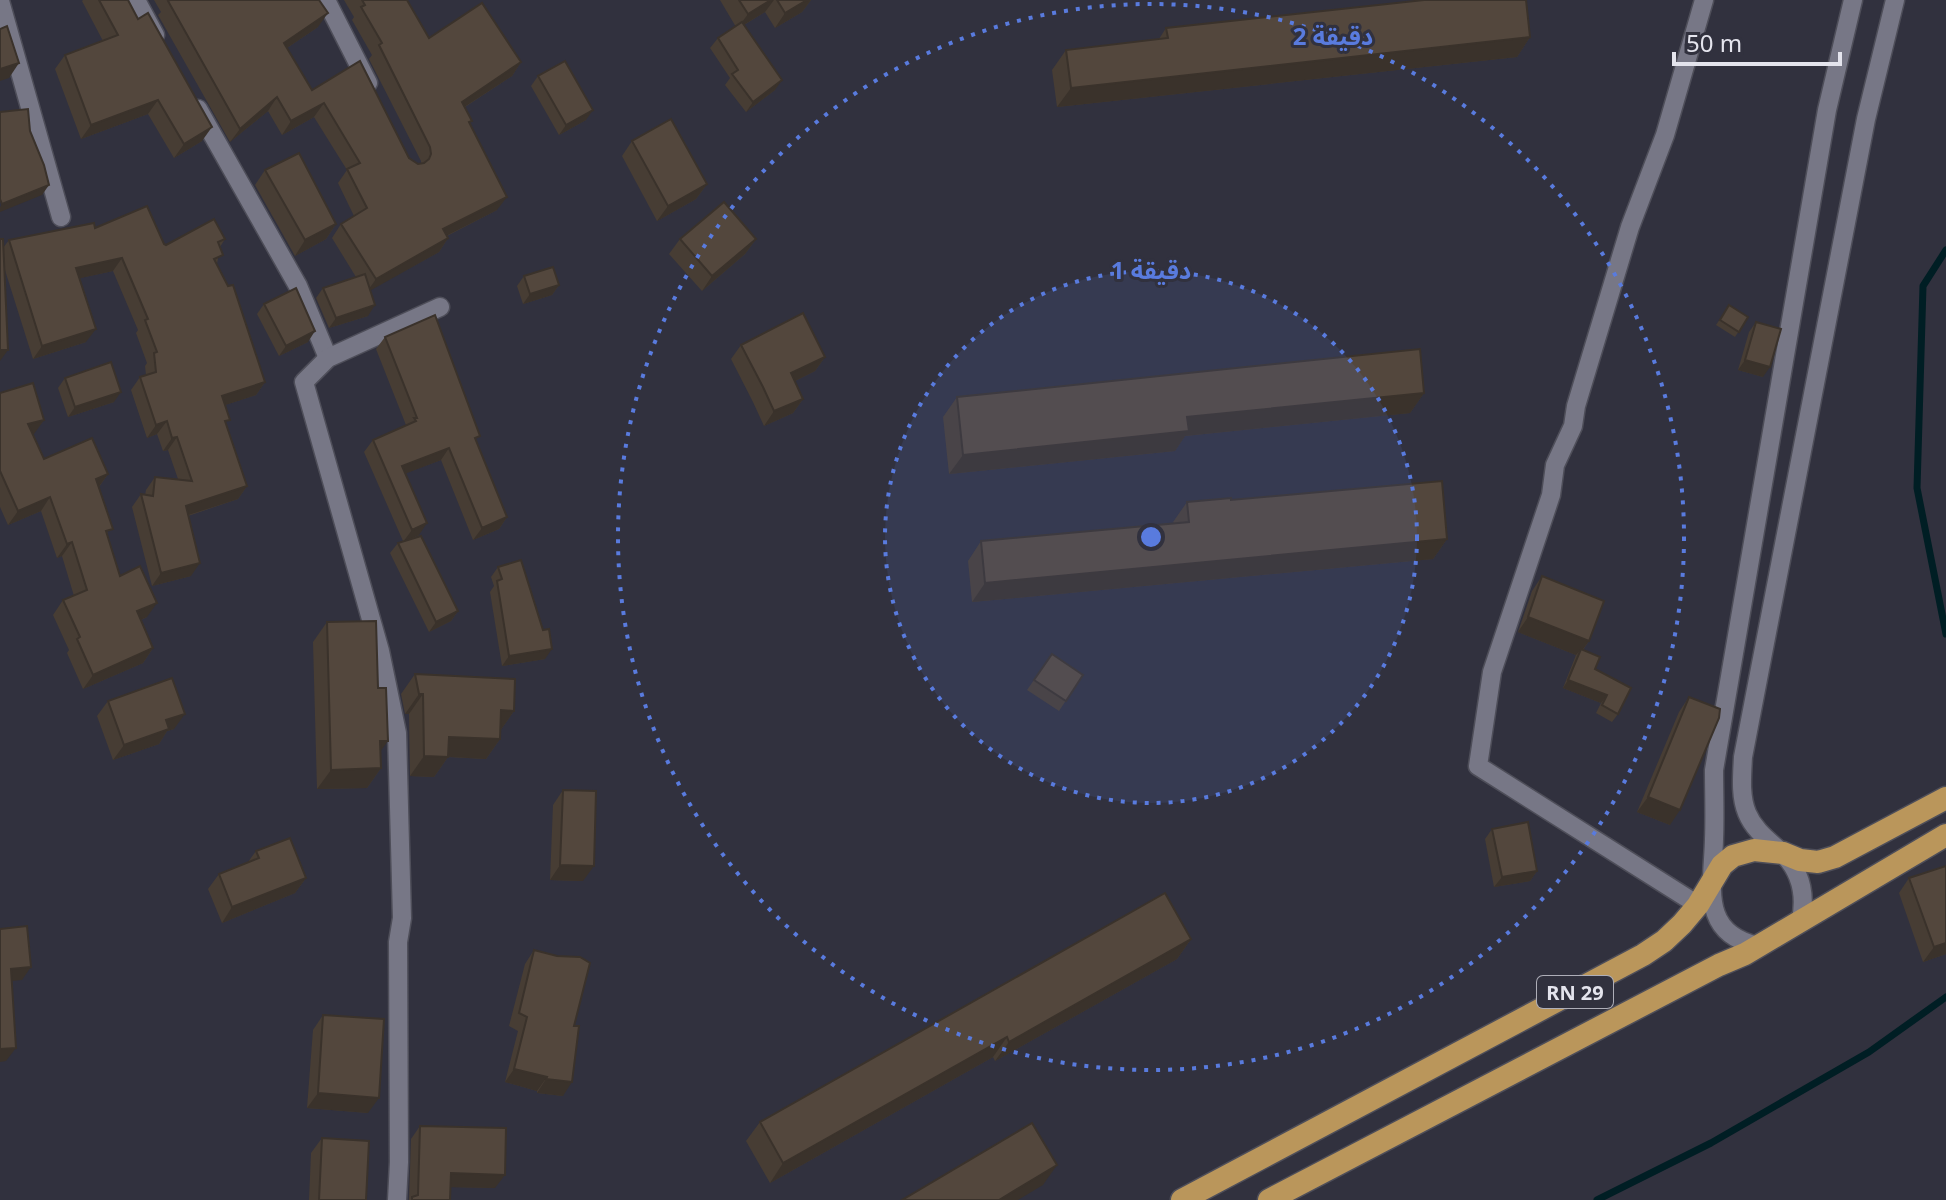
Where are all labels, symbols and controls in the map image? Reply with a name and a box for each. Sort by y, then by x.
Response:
scale bar [1674,16,1840,66]
text: 2 دقيقة [1293,19,1373,52]
text: 50 m [1686,26,1742,59]
text: 1 دقيقة [1111,253,1191,286]
centre of rings [1137,523,1165,551]
road number: RN 29 [1537,976,1613,1008]

